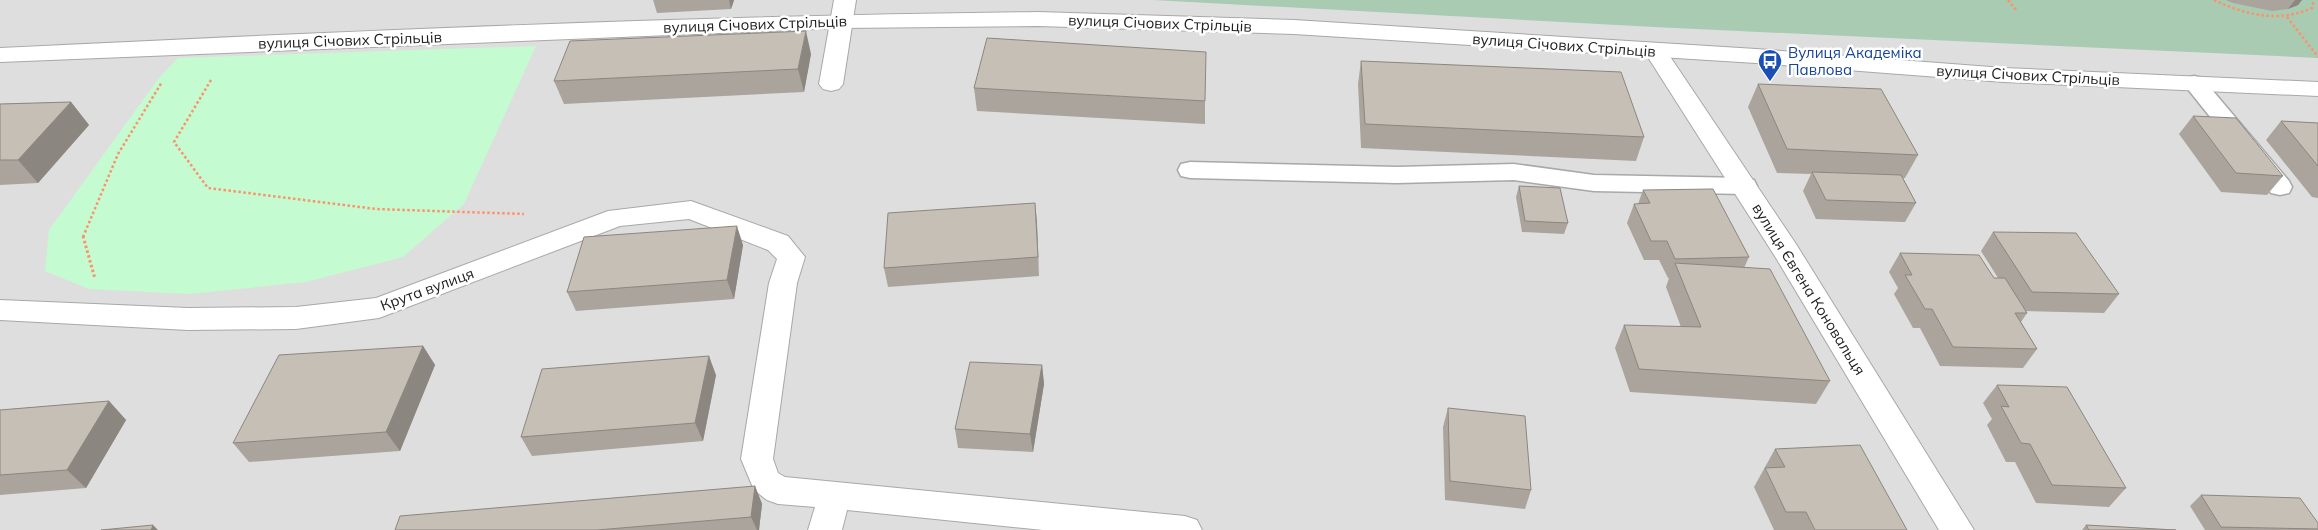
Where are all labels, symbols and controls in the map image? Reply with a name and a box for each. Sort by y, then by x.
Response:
street label: вулиця Січових Стрільців [1068,10,1252,36]
street label: вулиця Січових Стрільців [663,11,847,37]
street label: вулиця Січових Стрільців [258,27,442,53]
street label: вулиця Січових Стрільців [1472,29,1656,61]
place label: Вулиця Академіка Павлова [1788,43,1922,79]
bus stop icon: Вулиця Академіка Павлова [1757,48,1783,82]
street label: вулиця Січових Стрільців [1936,61,2120,89]
street label: вулиця Євгена Коновальця [1748,200,1870,378]
street label: Крута вулиця [378,263,476,315]

